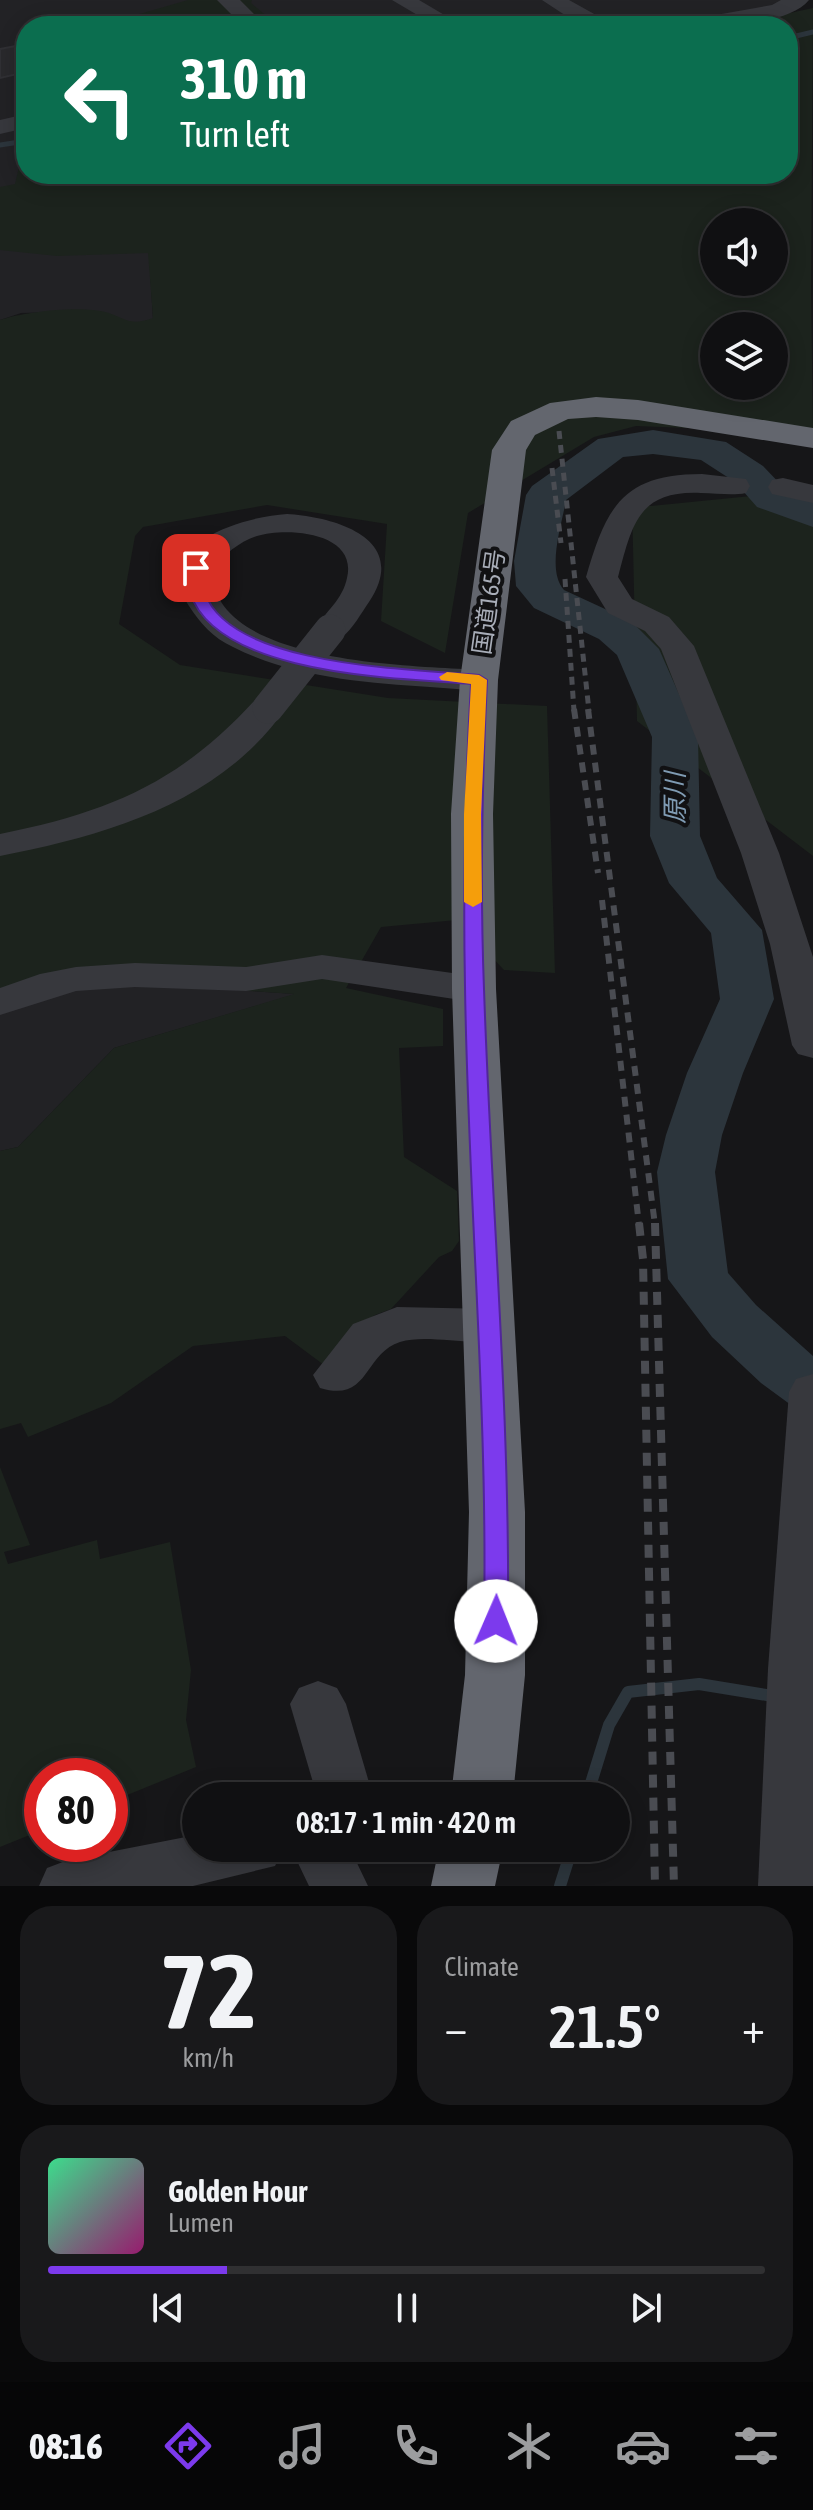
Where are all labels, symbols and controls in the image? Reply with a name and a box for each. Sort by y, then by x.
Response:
text: 310 m [180,47,307,111]
icon: left [48,48,152,152]
text: Turn left [180,113,290,155]
map controls [700,208,788,400]
button: sound [700,208,788,296]
button: layers [700,312,788,400]
pin [162,534,230,602]
icon: arrive [174,546,218,590]
street label: 国道165号 [468,548,509,656]
water label: 原川 [660,769,690,824]
position arrow [454,1579,538,1663]
speed limit sign: 80 [24,1758,128,1862]
text: 08:17 · 1 min · 420 m [296,1805,516,1839]
text: 72 [159,1931,257,2050]
text: Climate [445,1952,519,1982]
text: 21.5° [549,1992,661,2061]
text: − [445,2002,467,2052]
text: + [742,2002,765,2052]
text: km/h [182,2043,234,2073]
text: Golden Hour [168,2174,307,2208]
text: Lumen [168,2208,234,2238]
icon: previous [146,2286,190,2330]
icon: pause [385,2286,429,2330]
icon: next [624,2286,668,2330]
icon: directions [160,2418,216,2474]
icon: music [274,2418,330,2474]
icon: phone [388,2418,444,2474]
icon: climate [501,2418,557,2474]
icon: car [615,2418,671,2474]
icon: filters [728,2418,784,2474]
text: 08:16 [29,2425,103,2467]

